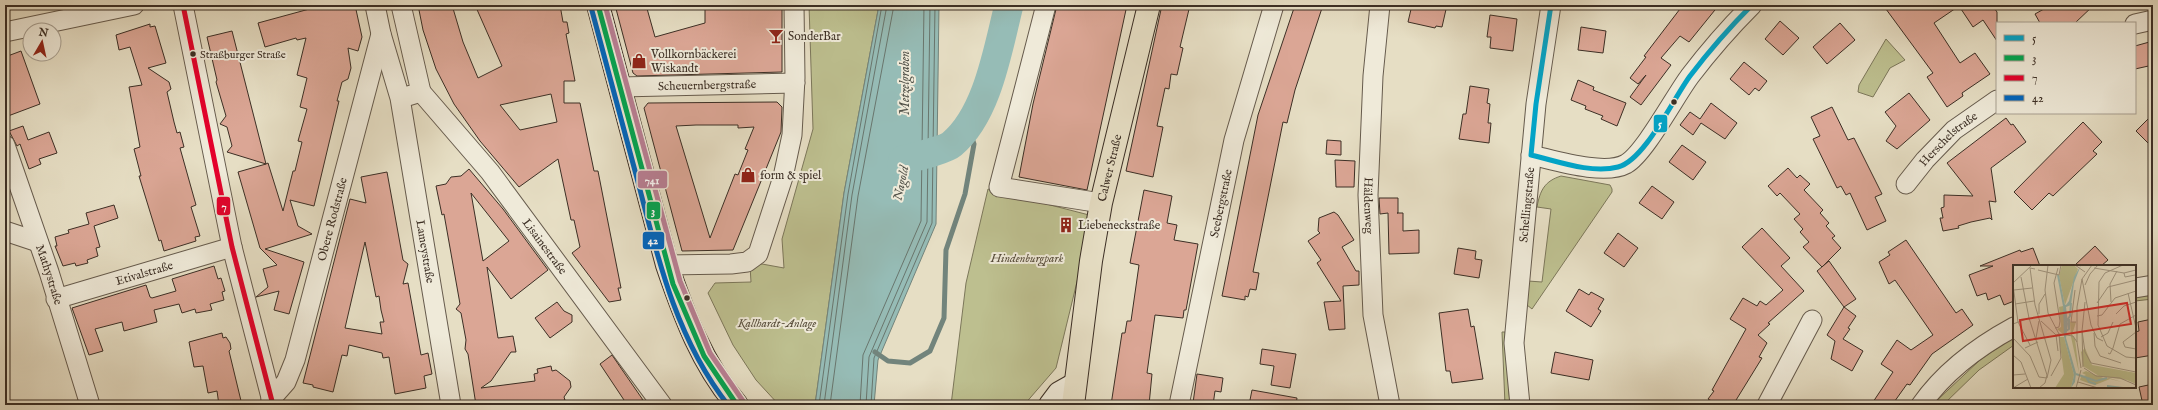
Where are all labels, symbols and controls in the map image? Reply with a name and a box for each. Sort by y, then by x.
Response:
north arrow [22,22,62,62]
legend [1996,22,2136,114]
text: N [37,25,50,41]
bar icon: SonderBar [767,27,785,45]
place label: SonderBar [788,29,841,44]
text: 5 [2032,31,2037,46]
place label: Vollkornbäckerei Wiskandt [650,47,736,76]
place label: Straßburger Straße [200,48,286,62]
marker: Straßburger Straße [188,49,198,59]
water label: Metzelgraben [897,51,915,115]
text: 3 [2032,51,2036,66]
shop icon: Vollkornbäckerei Wiskandt [630,52,648,70]
text: 7 [2032,71,2038,86]
street label: Scheuernbergstraße [658,77,757,94]
text: 42 [2032,91,2044,106]
unlabelled marker [1669,97,1679,107]
street label: Herschelstraße [1916,109,1981,169]
line badge: 5 [1653,114,1668,133]
text: 5 [1658,117,1662,131]
street label: Calwer Straße [1095,132,1125,203]
water label: Nagold [889,163,915,202]
shop icon: form & spiel [739,166,757,184]
street label: Schellingstraße [1516,166,1538,243]
street label: Seebergstraße [1207,167,1236,239]
place label: form & spiel [760,168,822,184]
line badge: 741 [637,170,668,189]
text: 741 [645,174,659,188]
street label: Obere Rodstraße [314,175,351,263]
street label: Häldenweg [1360,177,1377,235]
line badge: 7 [216,196,231,216]
text: 7 [221,200,227,214]
line badge: 3 [646,201,661,220]
text: 3 [651,205,655,219]
street label: Lisainestraße [519,216,570,278]
building icon: Liebeneckstraße [1057,216,1075,234]
place label: Liebeneckstraße [1078,218,1161,233]
street label: Lameystraße [412,219,438,285]
line badge: 42 [642,231,665,250]
text: 42 [647,234,659,248]
street label: Mathystraße [32,243,66,307]
park label: Hindenburgpark [990,251,1063,267]
street label: Etivalstraße [114,258,175,289]
inset map [2013,265,2136,388]
unlabelled marker [682,293,692,303]
park label: Kallhardt-Anlage [737,316,816,332]

